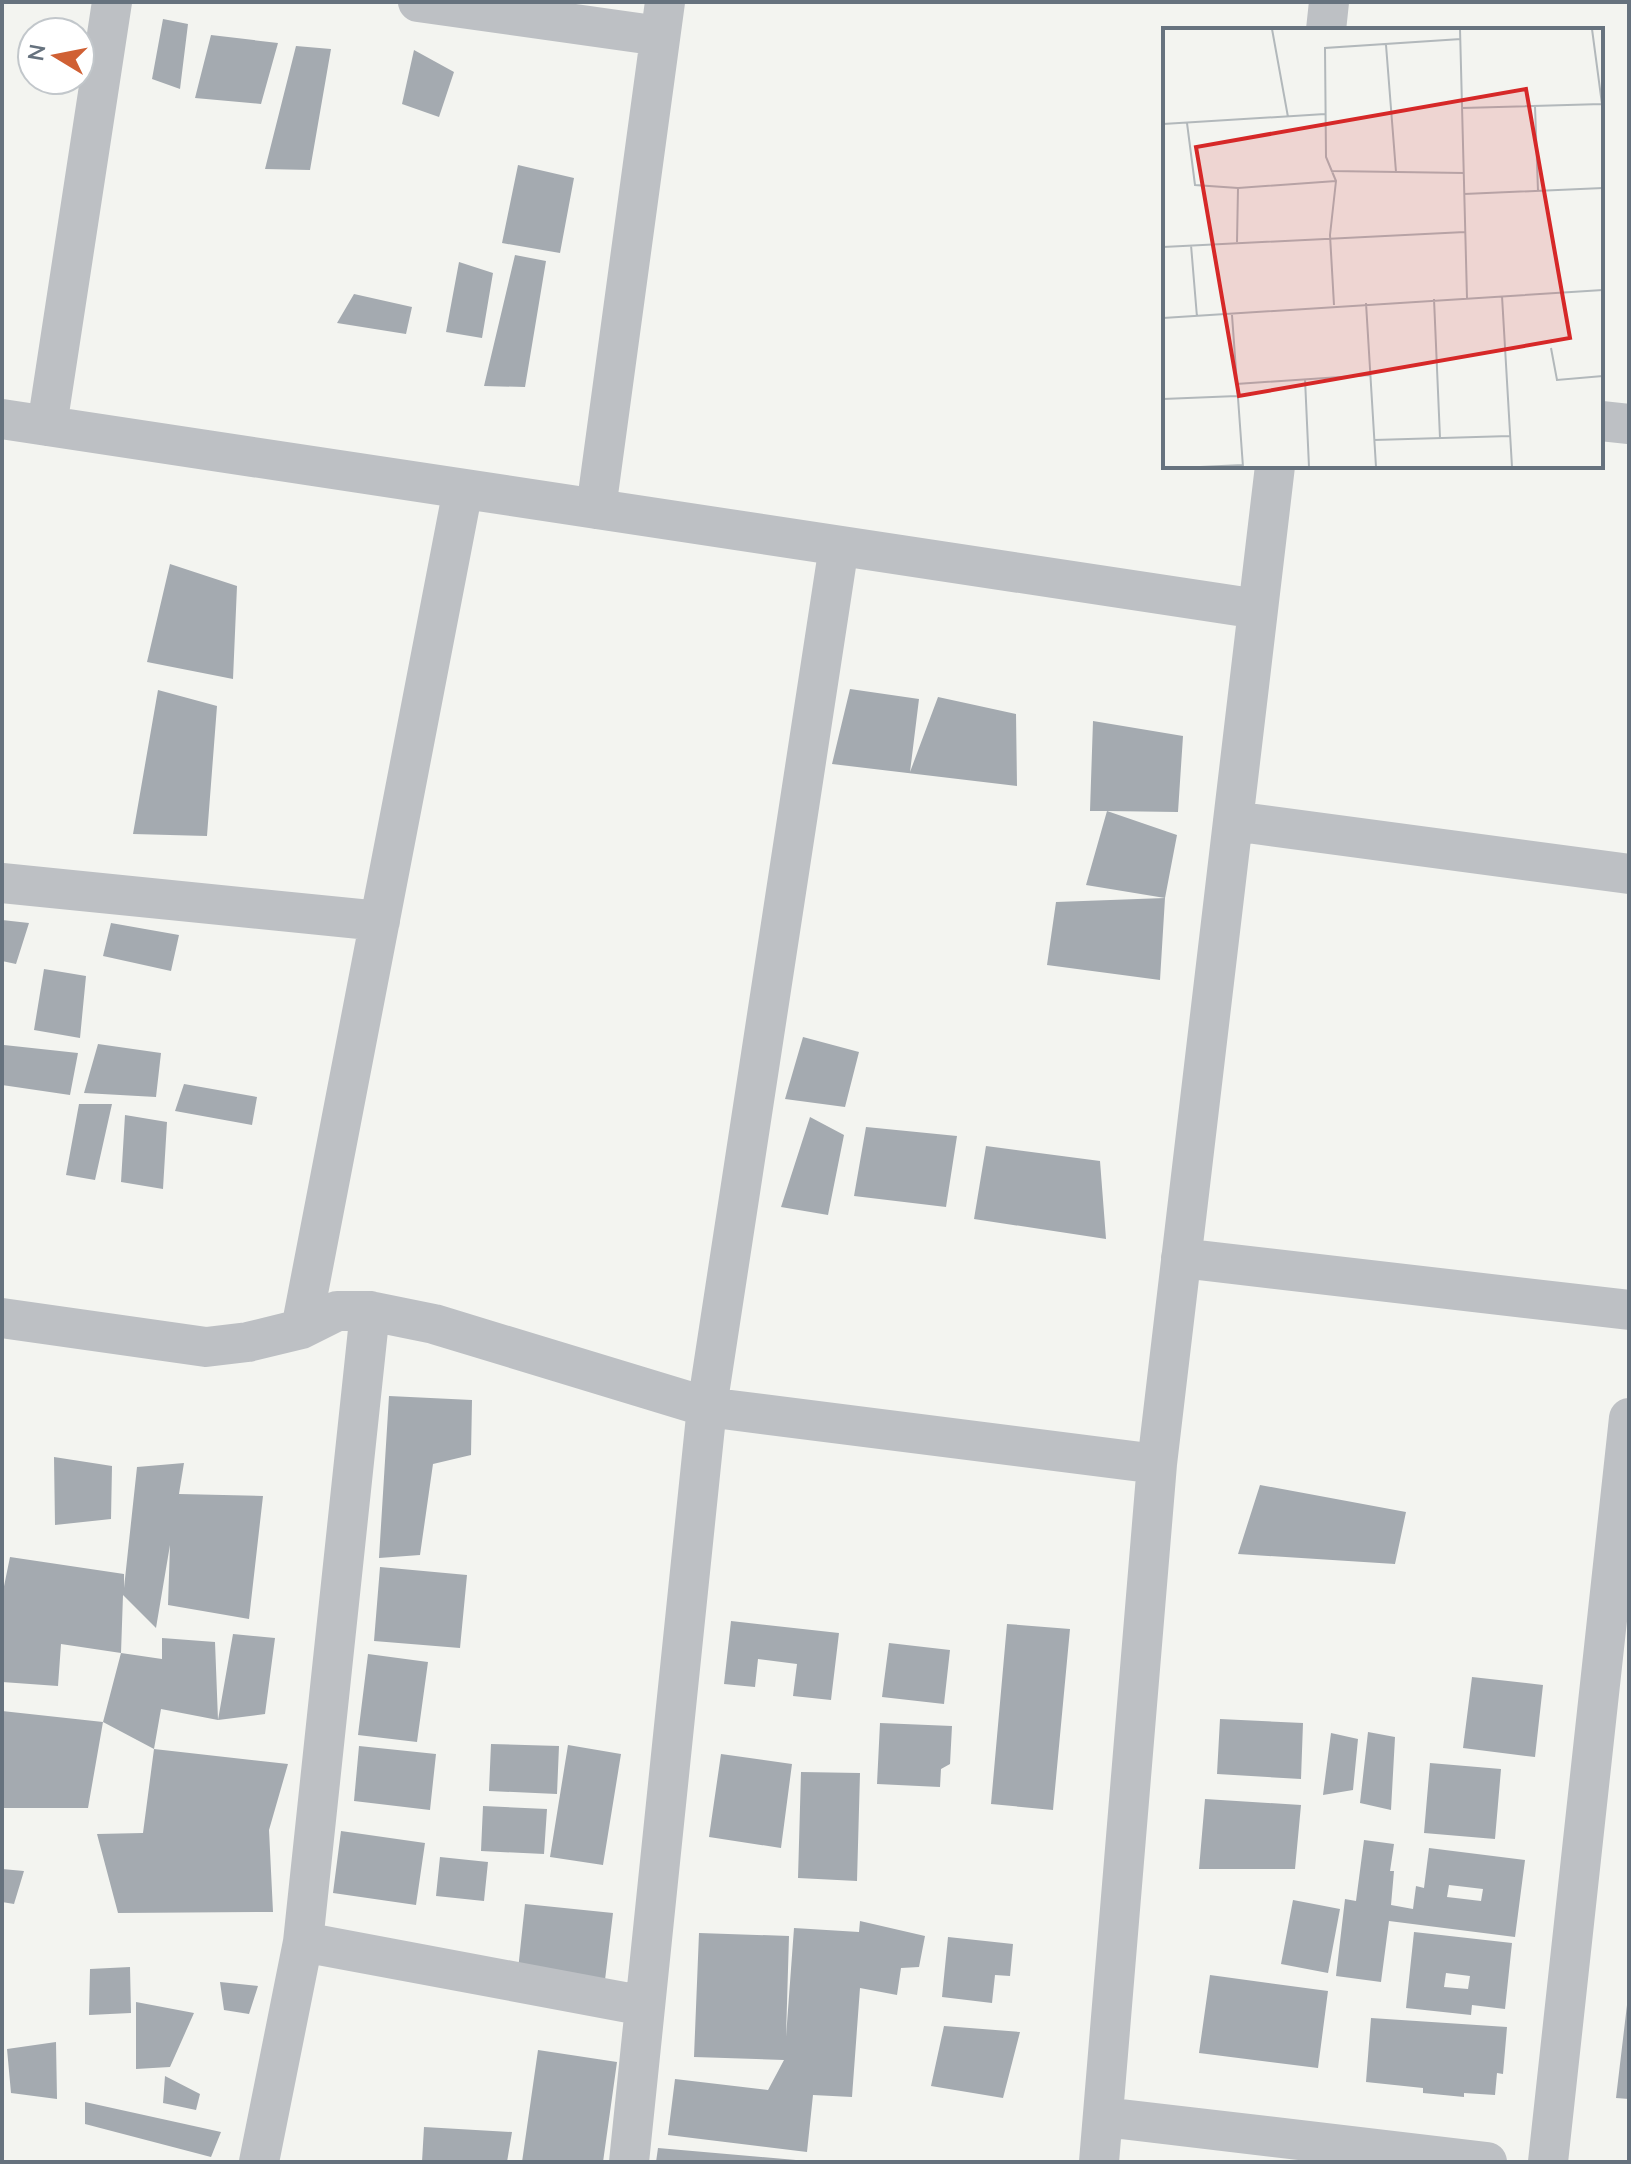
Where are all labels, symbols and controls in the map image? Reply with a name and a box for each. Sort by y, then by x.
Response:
north arrow [16,16,96,96]
inset map [1163,28,1603,468]
text: N [21,42,53,63]

